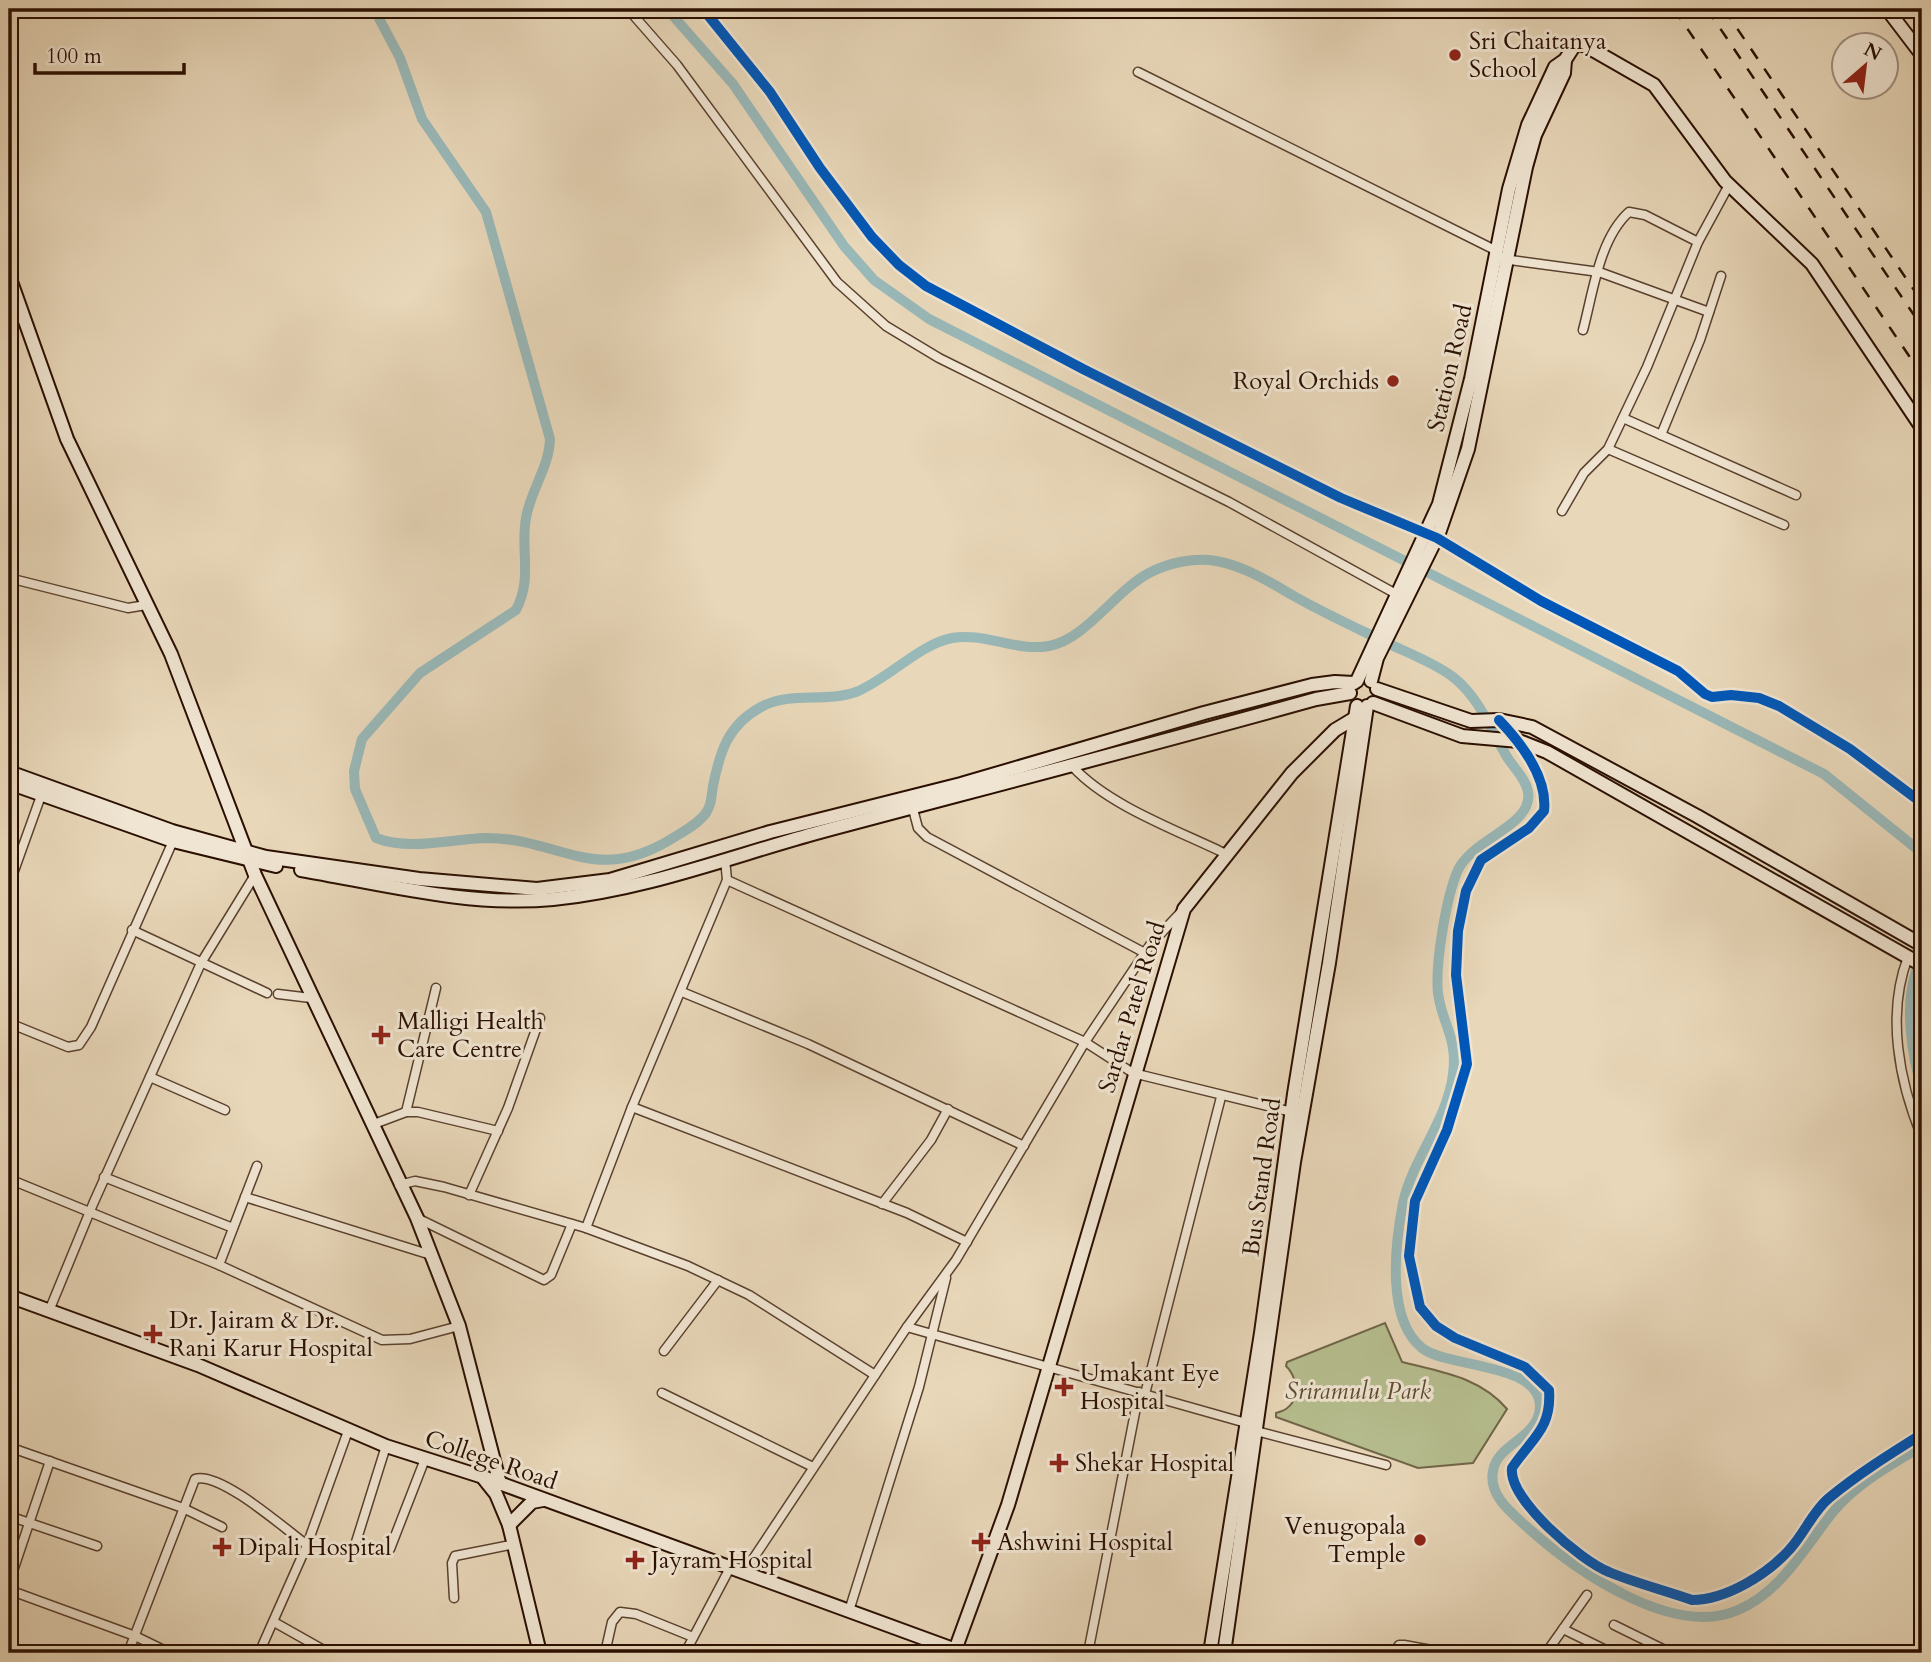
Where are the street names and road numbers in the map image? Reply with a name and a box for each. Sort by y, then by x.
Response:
street label: Station Road [1419,301,1481,435]
street label: Sardar Patel Road [1090,917,1174,1097]
street label: Bus Stand Road [1235,1095,1289,1258]
street label: College Road [420,1422,562,1498]

